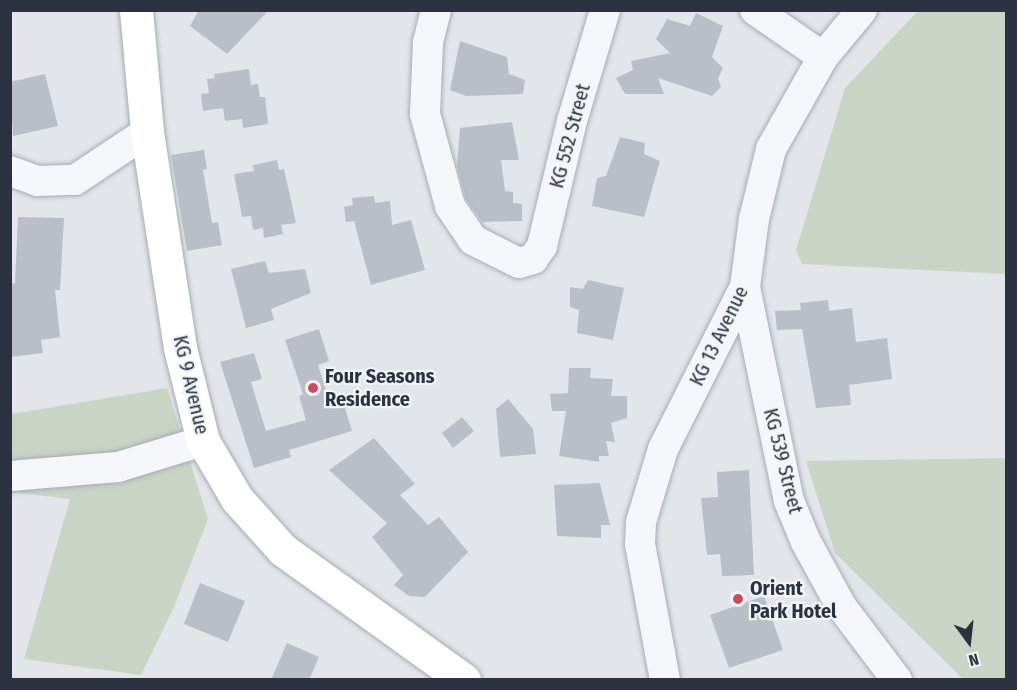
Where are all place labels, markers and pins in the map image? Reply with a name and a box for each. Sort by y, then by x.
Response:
place label: Four Seasons Residence [325,365,435,412]
marker: Four Seasons Residence [306,381,320,395]
place label: Orient Park Hotel [750,576,837,623]
marker: Orient Park Hotel [731,592,745,606]

